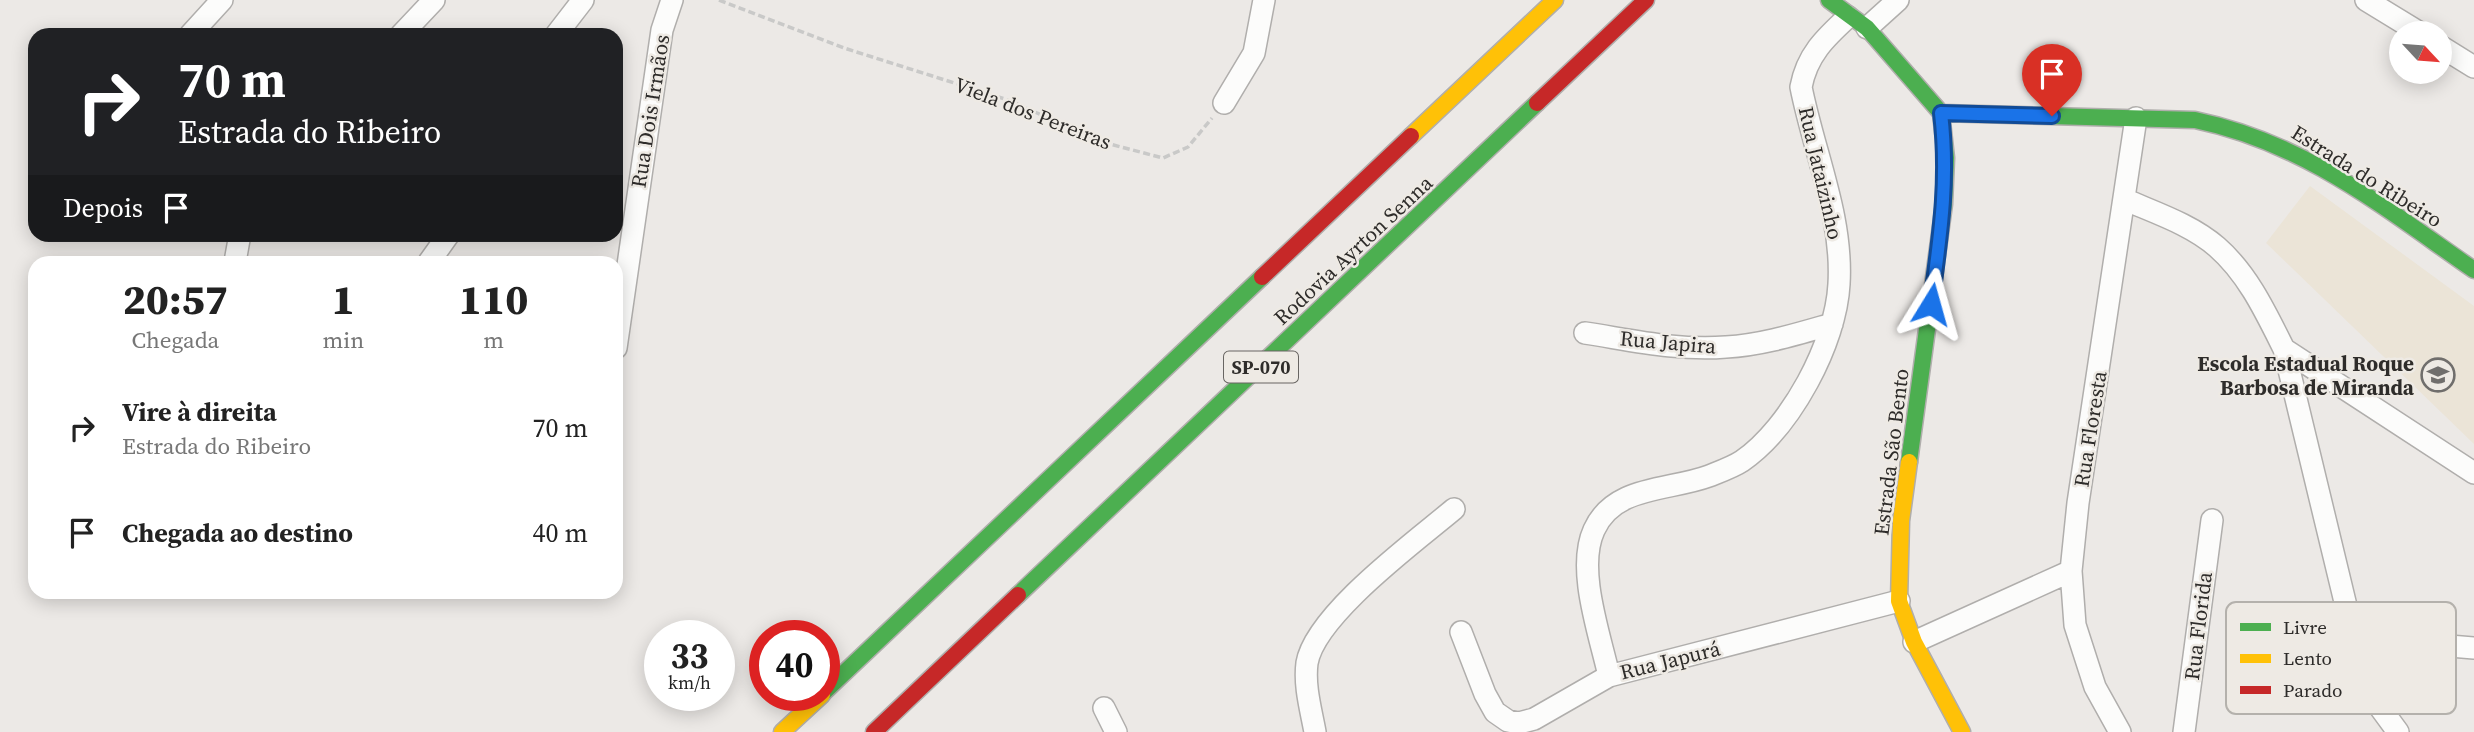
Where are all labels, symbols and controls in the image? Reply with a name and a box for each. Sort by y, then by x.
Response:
north arrow [2389,21,2452,84]
map controls [2389,21,2452,84]
street label: Rua Dois Irmãos [624,32,676,190]
pin [2022,44,2082,116]
text: 70 m [178,46,286,113]
icon: arrive [2033,55,2071,93]
icon: right [63,56,154,147]
street label: Viela dos Pereiras [950,70,1116,156]
street label: Rua Jataizinho [1792,104,1850,242]
text: Estrada do Ribeiro [178,110,441,154]
street label: Estrada do Ribeiro [2286,118,2448,234]
street label: Rodovia Ayrton Senna [1267,168,1439,331]
icon: arrive [157,189,195,227]
text: Depois [63,190,143,226]
position arrow [1894,267,1968,341]
text: 20:57 [123,270,228,328]
text: 1 [332,270,355,328]
text: 110 [459,270,528,328]
street label: Rua Japira [1619,323,1718,361]
text: Chegada [131,324,219,356]
text: min [323,324,364,356]
text: m [483,324,504,356]
place label: Escola Estadual Roque Barbosa de Miranda [2197,349,2415,402]
road number: SP-070 [1224,352,1298,382]
school or university icon: Escola Estadual Roque Barbosa de Miranda [2419,356,2457,394]
street label: Estrada São Bento [1866,367,1916,537]
street label: Rua Floresta [2067,369,2114,489]
text: Vire à direita [122,394,277,430]
icon: right [63,409,101,447]
text: 70 m [533,410,588,446]
text: Estrada do Ribeiro [122,430,311,462]
icon: arrive [63,514,101,552]
text: Chegada ao destino [122,515,353,551]
text: 40 m [533,515,588,551]
street label: Rua Florida [2177,570,2219,682]
legend [2226,602,2456,714]
text: Livre [2283,614,2327,640]
speed limit sign: 40 [749,620,840,711]
text: 33 [671,632,708,680]
street label: Rua Japurá [1617,633,1724,686]
text: Lento [2283,645,2332,671]
text: km/h [668,670,711,695]
text: Parado [2283,677,2342,703]

